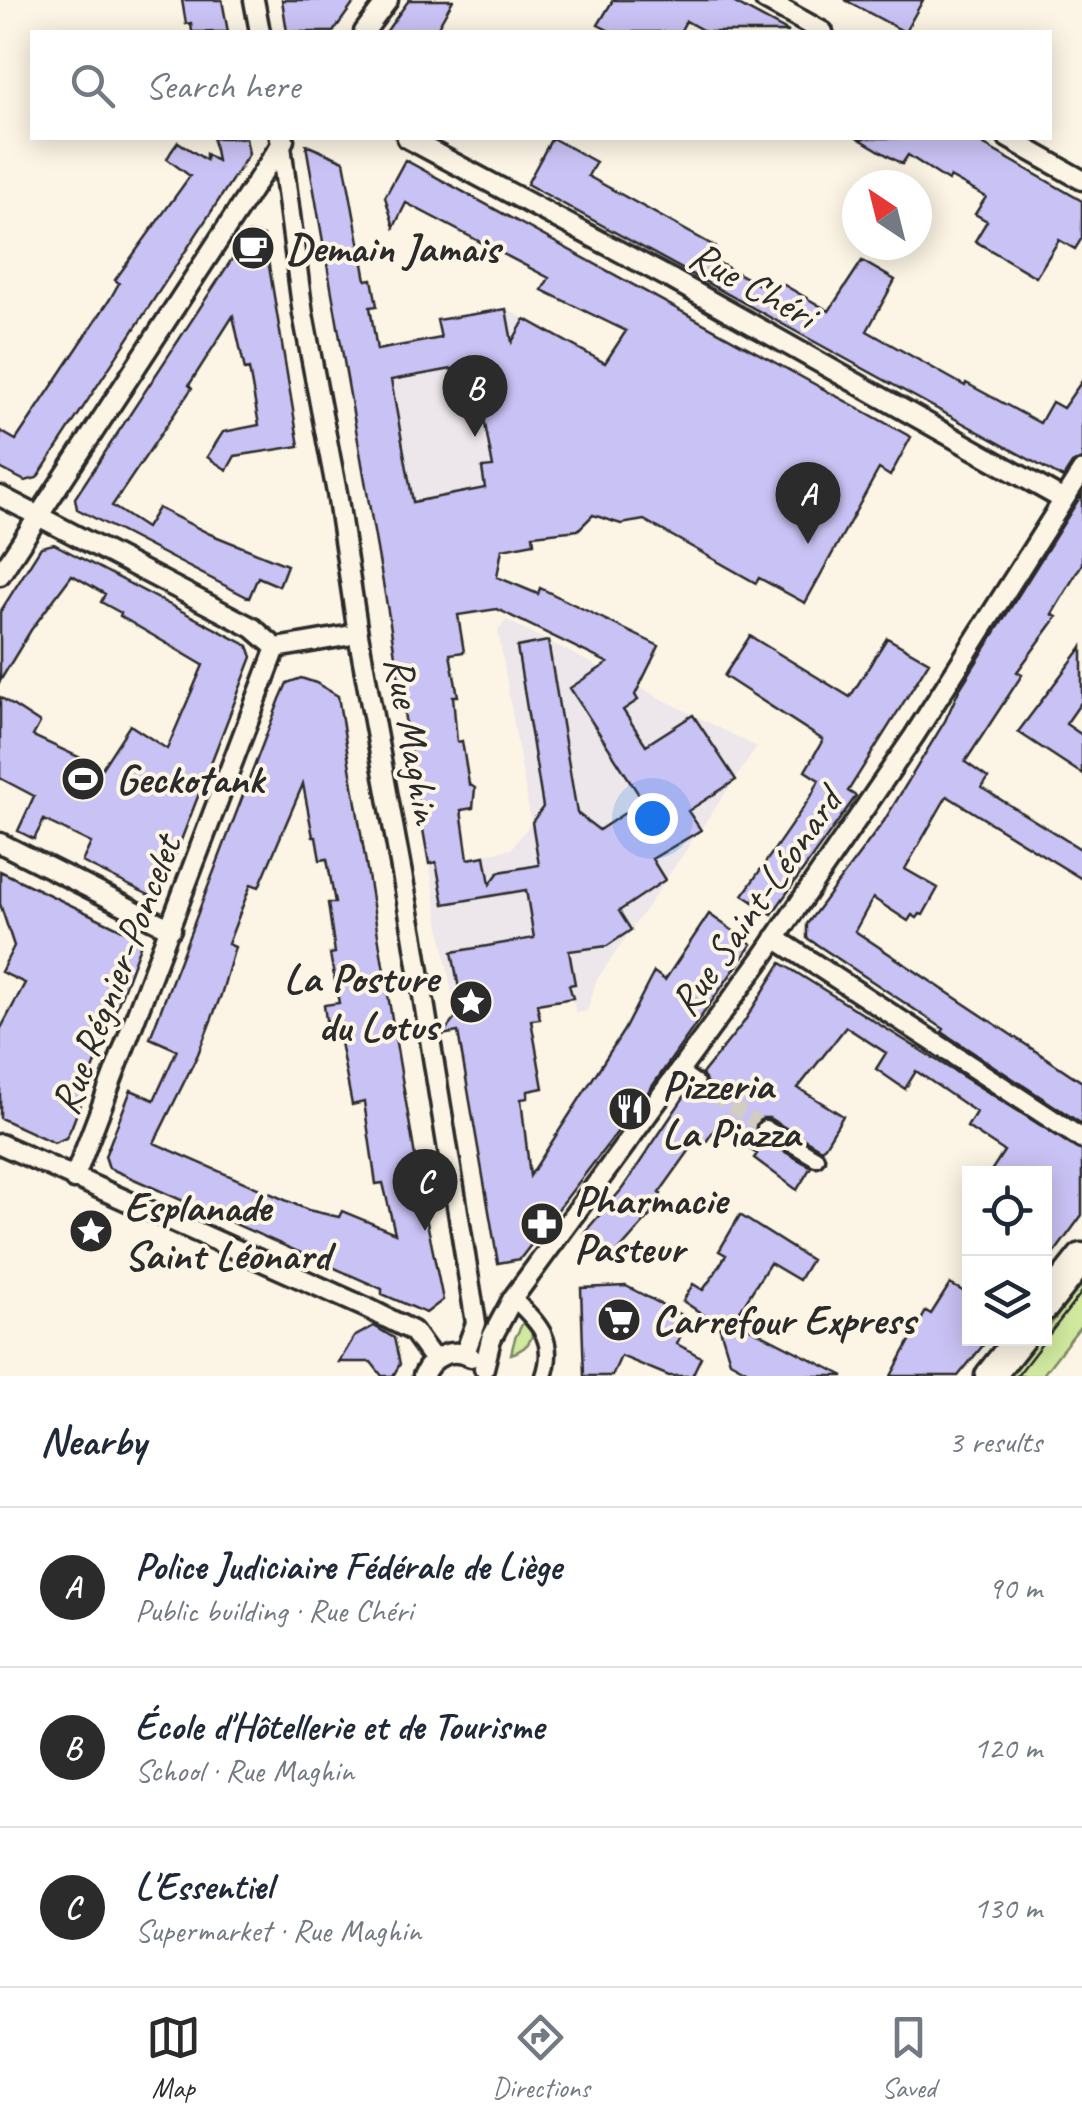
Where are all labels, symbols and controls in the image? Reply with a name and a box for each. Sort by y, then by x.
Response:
search box [30,30,1052,140]
icon: search [65,58,120,113]
text: Search here [145,62,300,109]
north arrow [842,170,932,260]
place label: Demain Jamais [286,222,504,275]
cafe icon: Demain Jamais [230,225,276,271]
street label: Rue Chéri [680,229,830,344]
pin: B [442,354,508,437]
pin: A [776,462,840,544]
street label: Rue Maghin [372,652,454,830]
place label: Geckotank [116,753,267,806]
sports icon: Geckotank [60,756,106,802]
street label: Rue Saint-Léonard [658,773,857,1026]
your location [627,793,678,844]
street label: Rue Régnier-Poncelet [39,824,195,1122]
place label: La Posture du Lotus [284,952,442,1053]
place icon: La Posture du Lotus [448,979,494,1025]
place label: Pizzeria La Piazza [662,1059,803,1160]
restaurant icon: Pizzeria La Piazza [607,1086,653,1132]
pin: C [392,1148,458,1231]
map controls [962,1166,1052,1346]
button: locate [962,1166,1052,1256]
place label: Pharmacie Pasteur [574,1174,730,1275]
place label: Esplanade Saint Léonard [124,1181,337,1282]
pharmacy icon: Pharmacie Pasteur [519,1201,565,1247]
place icon: Esplanade Saint Léonard [68,1208,114,1254]
button: layers [962,1256,1052,1346]
place label: Carrefour Express [652,1294,919,1347]
supermarket icon: Carrefour Express [596,1297,642,1343]
text: Nearby [40,1415,146,1468]
text: 3 results [948,1421,1042,1462]
text: Police Judiciaire Fédérale de Liège [135,1543,561,1590]
text: A [64,1567,81,1608]
text: 90 m [988,1567,1042,1608]
text: Public building · Rue Chéri [135,1590,413,1631]
text: École d'Hôtellerie et de Tourisme [135,1703,544,1750]
text: B [64,1727,81,1768]
text: 120 m [973,1727,1042,1768]
text: School · Rue Maghin [135,1750,354,1791]
text: L'Essentiel [135,1863,272,1910]
text: C [65,1887,80,1928]
text: 130 m [973,1887,1042,1928]
text: Supermarket · Rue Maghin [135,1910,421,1951]
tab: Map [146,2010,201,2105]
tab: Directions [492,2010,590,2105]
tab: Saved [881,2010,936,2105]

